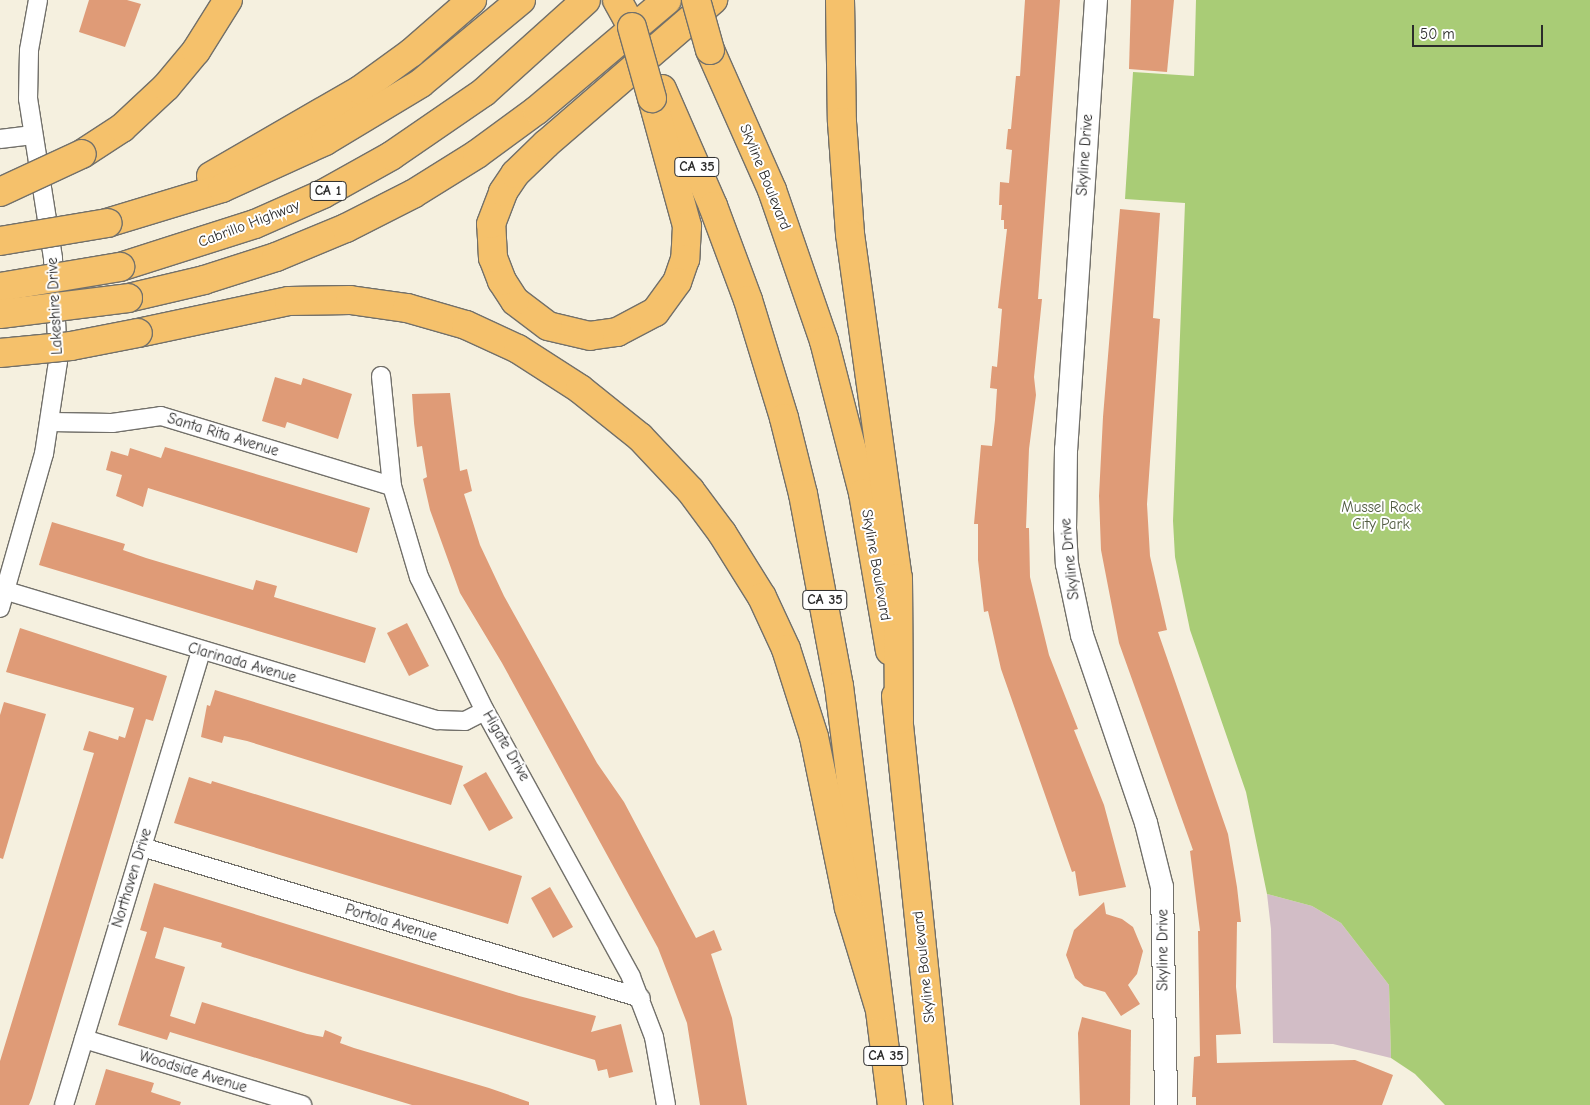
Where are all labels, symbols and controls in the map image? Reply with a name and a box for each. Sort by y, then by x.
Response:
scale bar [1415,15,1546,47]
text: 50 m [1420,25,1455,43]
street label: Skyline Drive [1073,113,1097,197]
street label: Skyline Boulevard [736,121,794,233]
road number: CA 35 [673,156,721,178]
road number: CA 1 [309,180,347,202]
street label: Cabrillo Highway [196,196,302,252]
street label: Lakeshire Drive [43,257,67,355]
street label: Santa Rita Avenue [165,410,281,460]
park label: Mussel Rock City Park [1341,498,1421,533]
street label: Skyline Boulevard [857,508,895,622]
street label: Skyline Drive [1057,517,1083,601]
road number: CA 35 [801,588,849,612]
street label: Clarinada Avenue [186,639,298,687]
street label: Higate Drive [479,707,533,785]
street label: Northaven Drive [108,826,156,930]
street label: Portola Avenue [343,900,439,946]
street label: Skyline Drive [1154,909,1172,991]
street label: Skyline Boulevard [909,910,939,1024]
road number: CA 35 [862,1044,910,1068]
street label: Woodside Avenue [137,1047,249,1097]

